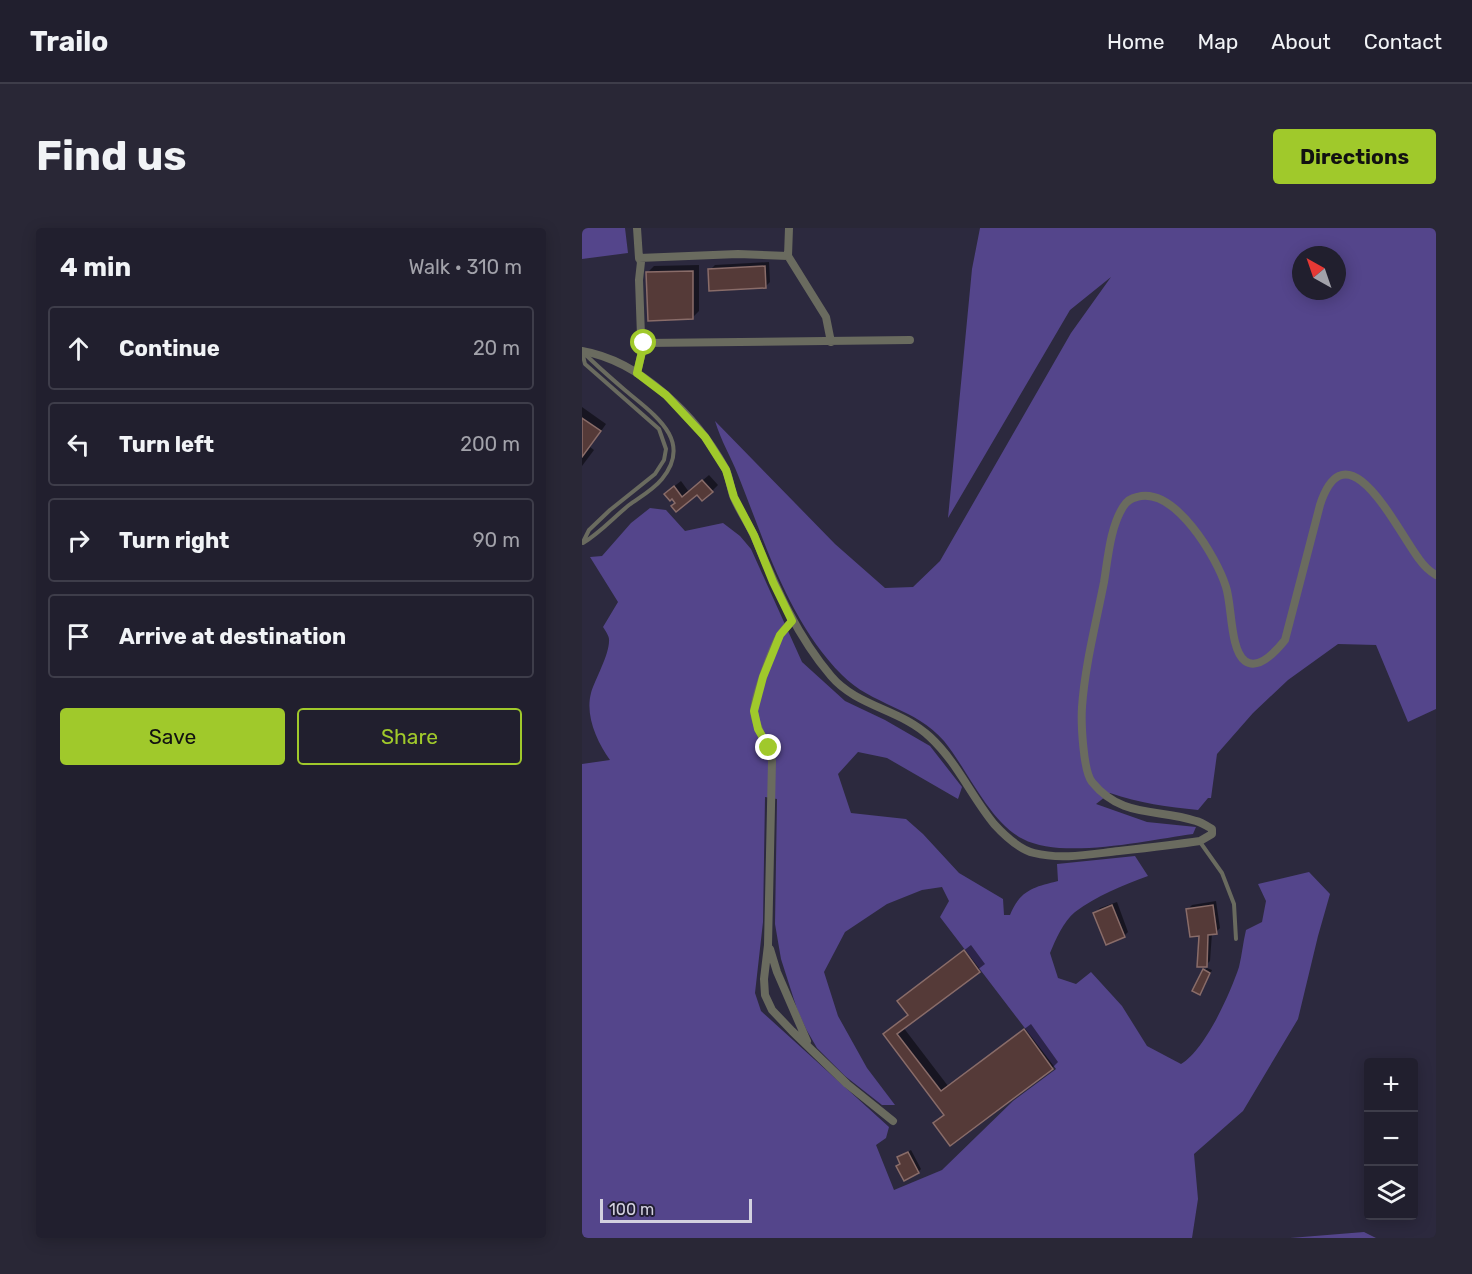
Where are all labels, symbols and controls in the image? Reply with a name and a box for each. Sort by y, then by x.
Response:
text: Trailo [30,25,108,58]
text: Home [1107,29,1164,54]
text: Map [1197,29,1238,54]
text: About [1271,29,1331,54]
text: Contact [1364,29,1442,54]
button: Directions [1273,129,1436,184]
text: Find us [36,131,187,181]
north arrow [1292,246,1346,300]
text: 4 min [60,252,131,283]
text: Walk · 310 m [408,255,522,279]
route start [630,329,656,355]
icon: ahead [62,332,95,365]
text: Continue [119,335,220,362]
text: 20 m [473,336,520,360]
icon: left [62,428,95,461]
text: Turn left [119,431,214,458]
text: 200 m [460,432,520,456]
icon: right [62,524,95,557]
text: Turn right [119,527,229,554]
text: 90 m [473,528,520,552]
icon: arrive [62,620,95,653]
text: Arrive at destination [119,623,346,650]
button: Save [60,708,285,765]
button: Share [297,708,522,765]
route end [755,734,781,760]
map controls [1364,1058,1418,1220]
button: + [1364,1058,1418,1112]
button: − [1364,1112,1418,1166]
button: layers [1364,1166,1418,1220]
scale bar [600,1196,752,1224]
text: 100 m [609,1200,654,1219]

